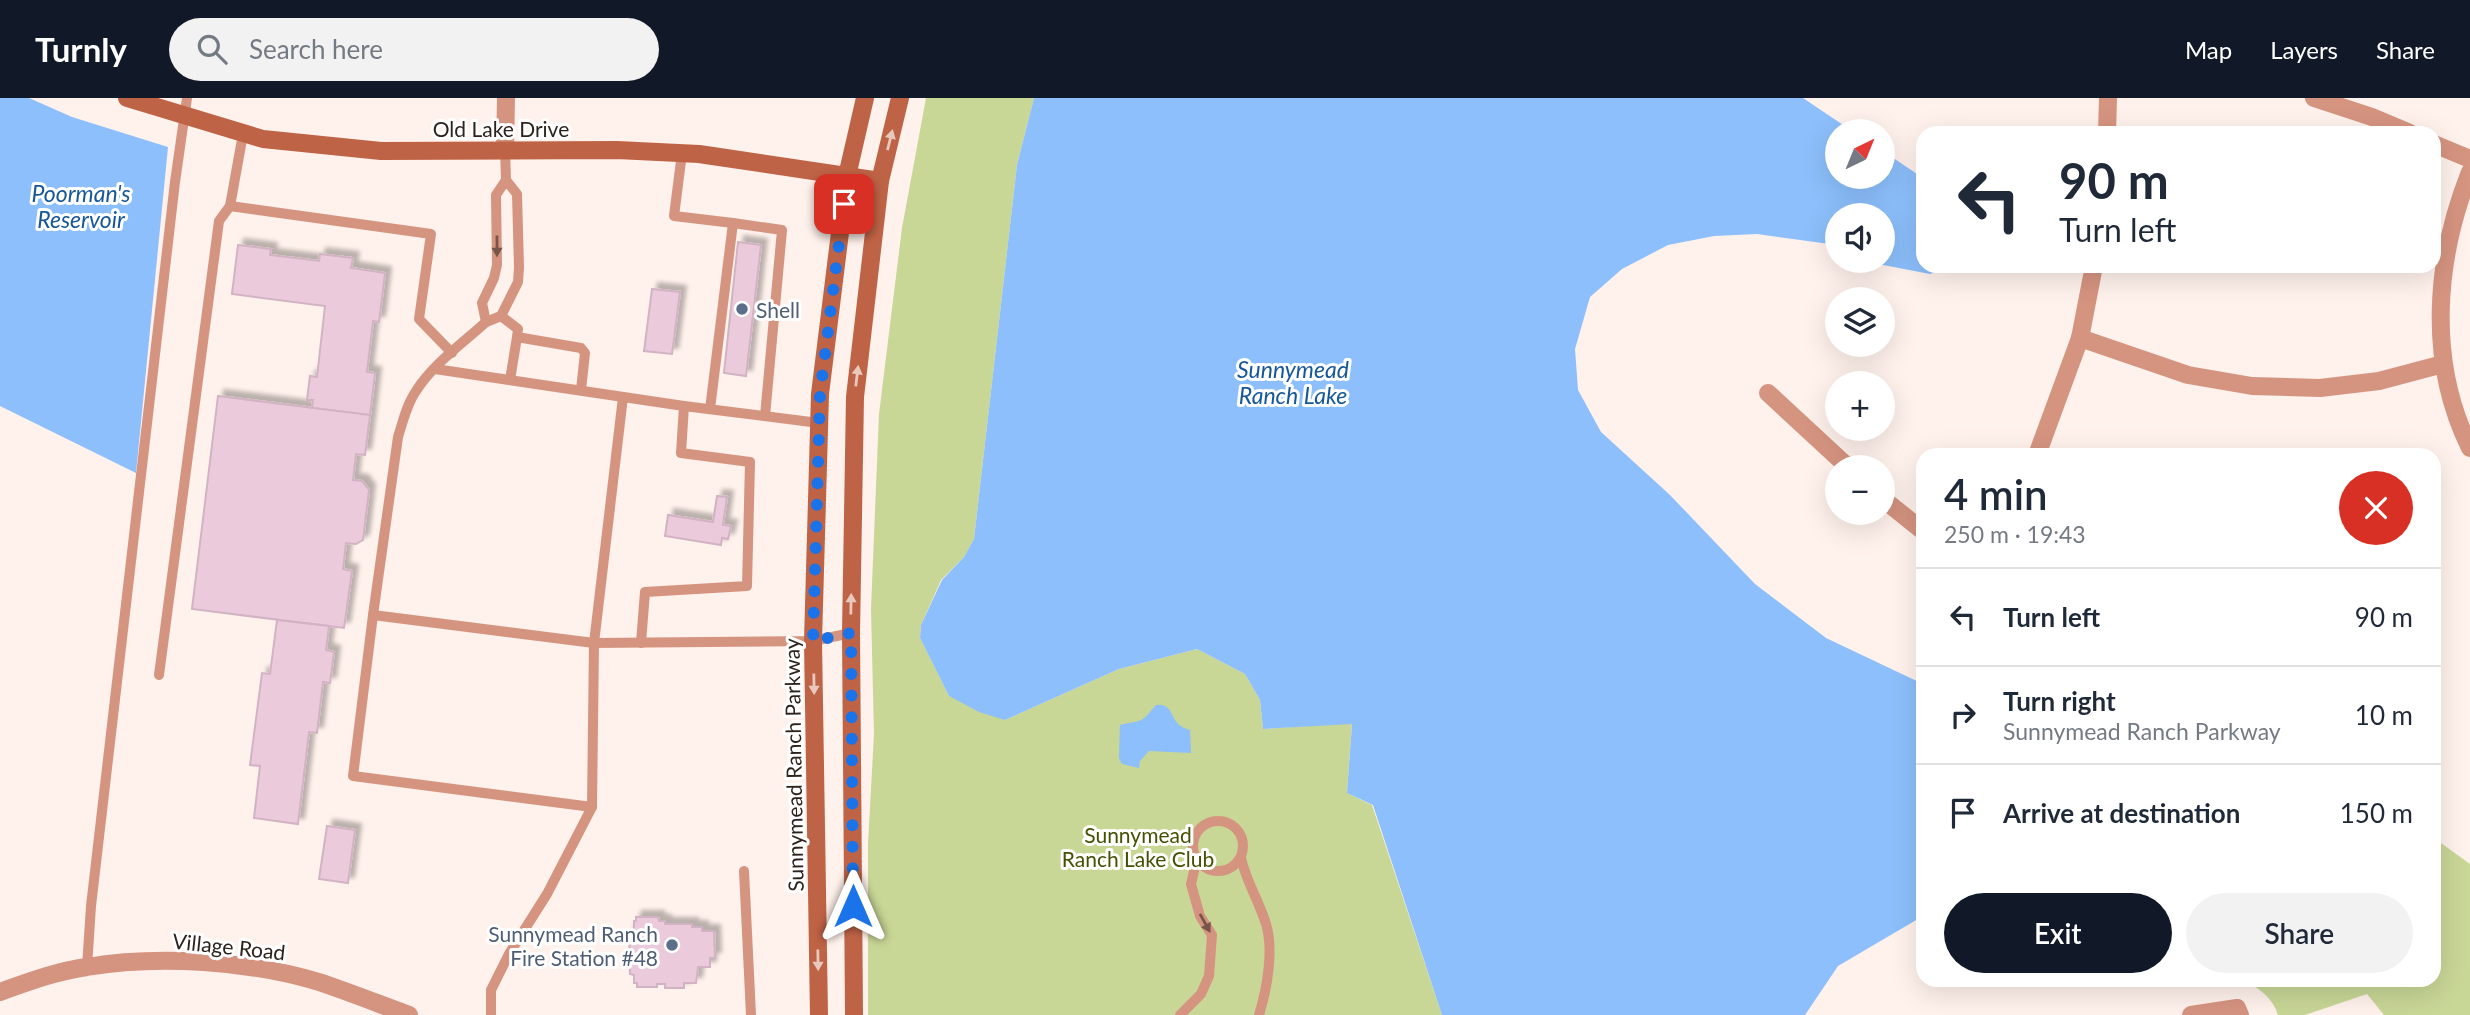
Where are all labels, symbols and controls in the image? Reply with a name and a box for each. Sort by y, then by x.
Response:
search box [169,18,659,81]
text: Turnly [35,29,127,69]
icon: search [193,30,231,68]
text: Search here [249,33,383,65]
text: Map [2185,35,2232,64]
text: Layers [2270,35,2338,64]
text: Share [2376,35,2435,64]
street label: Old Lake Drive [433,116,569,141]
north arrow [1825,119,1895,189]
map controls [1825,119,1895,525]
one-way arrow [885,128,896,150]
text: 90 m [2059,151,2169,209]
icon: left [1944,154,2035,245]
pin [814,174,874,234]
water label: Poorman's Reservoir [31,179,131,233]
icon: arrive [825,185,863,223]
button: sound [1825,203,1895,273]
text: Turn left [2059,210,2176,249]
one-way arrow [491,235,503,257]
button: layers [1825,287,1895,357]
place label: Shell [756,297,800,322]
marker: Shell [734,301,750,317]
water label: Sunnymead Ranch Lake [1237,355,1349,409]
one-way arrow [852,365,863,387]
button: + [1825,371,1895,441]
button: − [1825,455,1895,525]
text: 4 min [1944,469,2048,519]
button: close [2339,471,2413,545]
text: 250 m · 19:43 [1944,520,2086,548]
one-way arrow [845,593,857,615]
icon: left [1944,598,1982,636]
text: Turn left [2003,601,2100,633]
text: 90 m [2355,601,2413,633]
street label: Sunnymead Ranch Parkway [778,638,808,892]
one-way arrow [808,673,820,695]
text: Turn right [2003,685,2116,717]
icon: right [1944,696,1982,734]
text: 10 m [2355,699,2413,731]
text: Sunnymead Ranch Parkway [2003,717,2281,745]
icon: arrive [1944,794,1982,832]
text: Arrive at destination [2003,797,2240,829]
text: 150 m [2340,797,2413,829]
park label: Sunnymead Ranch Lake Club [1062,822,1214,871]
position arrow [816,869,890,943]
button: Exit [1944,893,2172,973]
button: Share [2186,893,2413,973]
one-way arrow [1199,913,1211,933]
place label: Sunnymead Ranch Fire Station #48 [488,921,658,970]
street label: Village Road [171,928,287,964]
marker: Sunnymead Ranch Fire Station #48 [664,937,680,953]
one-way arrow [812,950,824,972]

